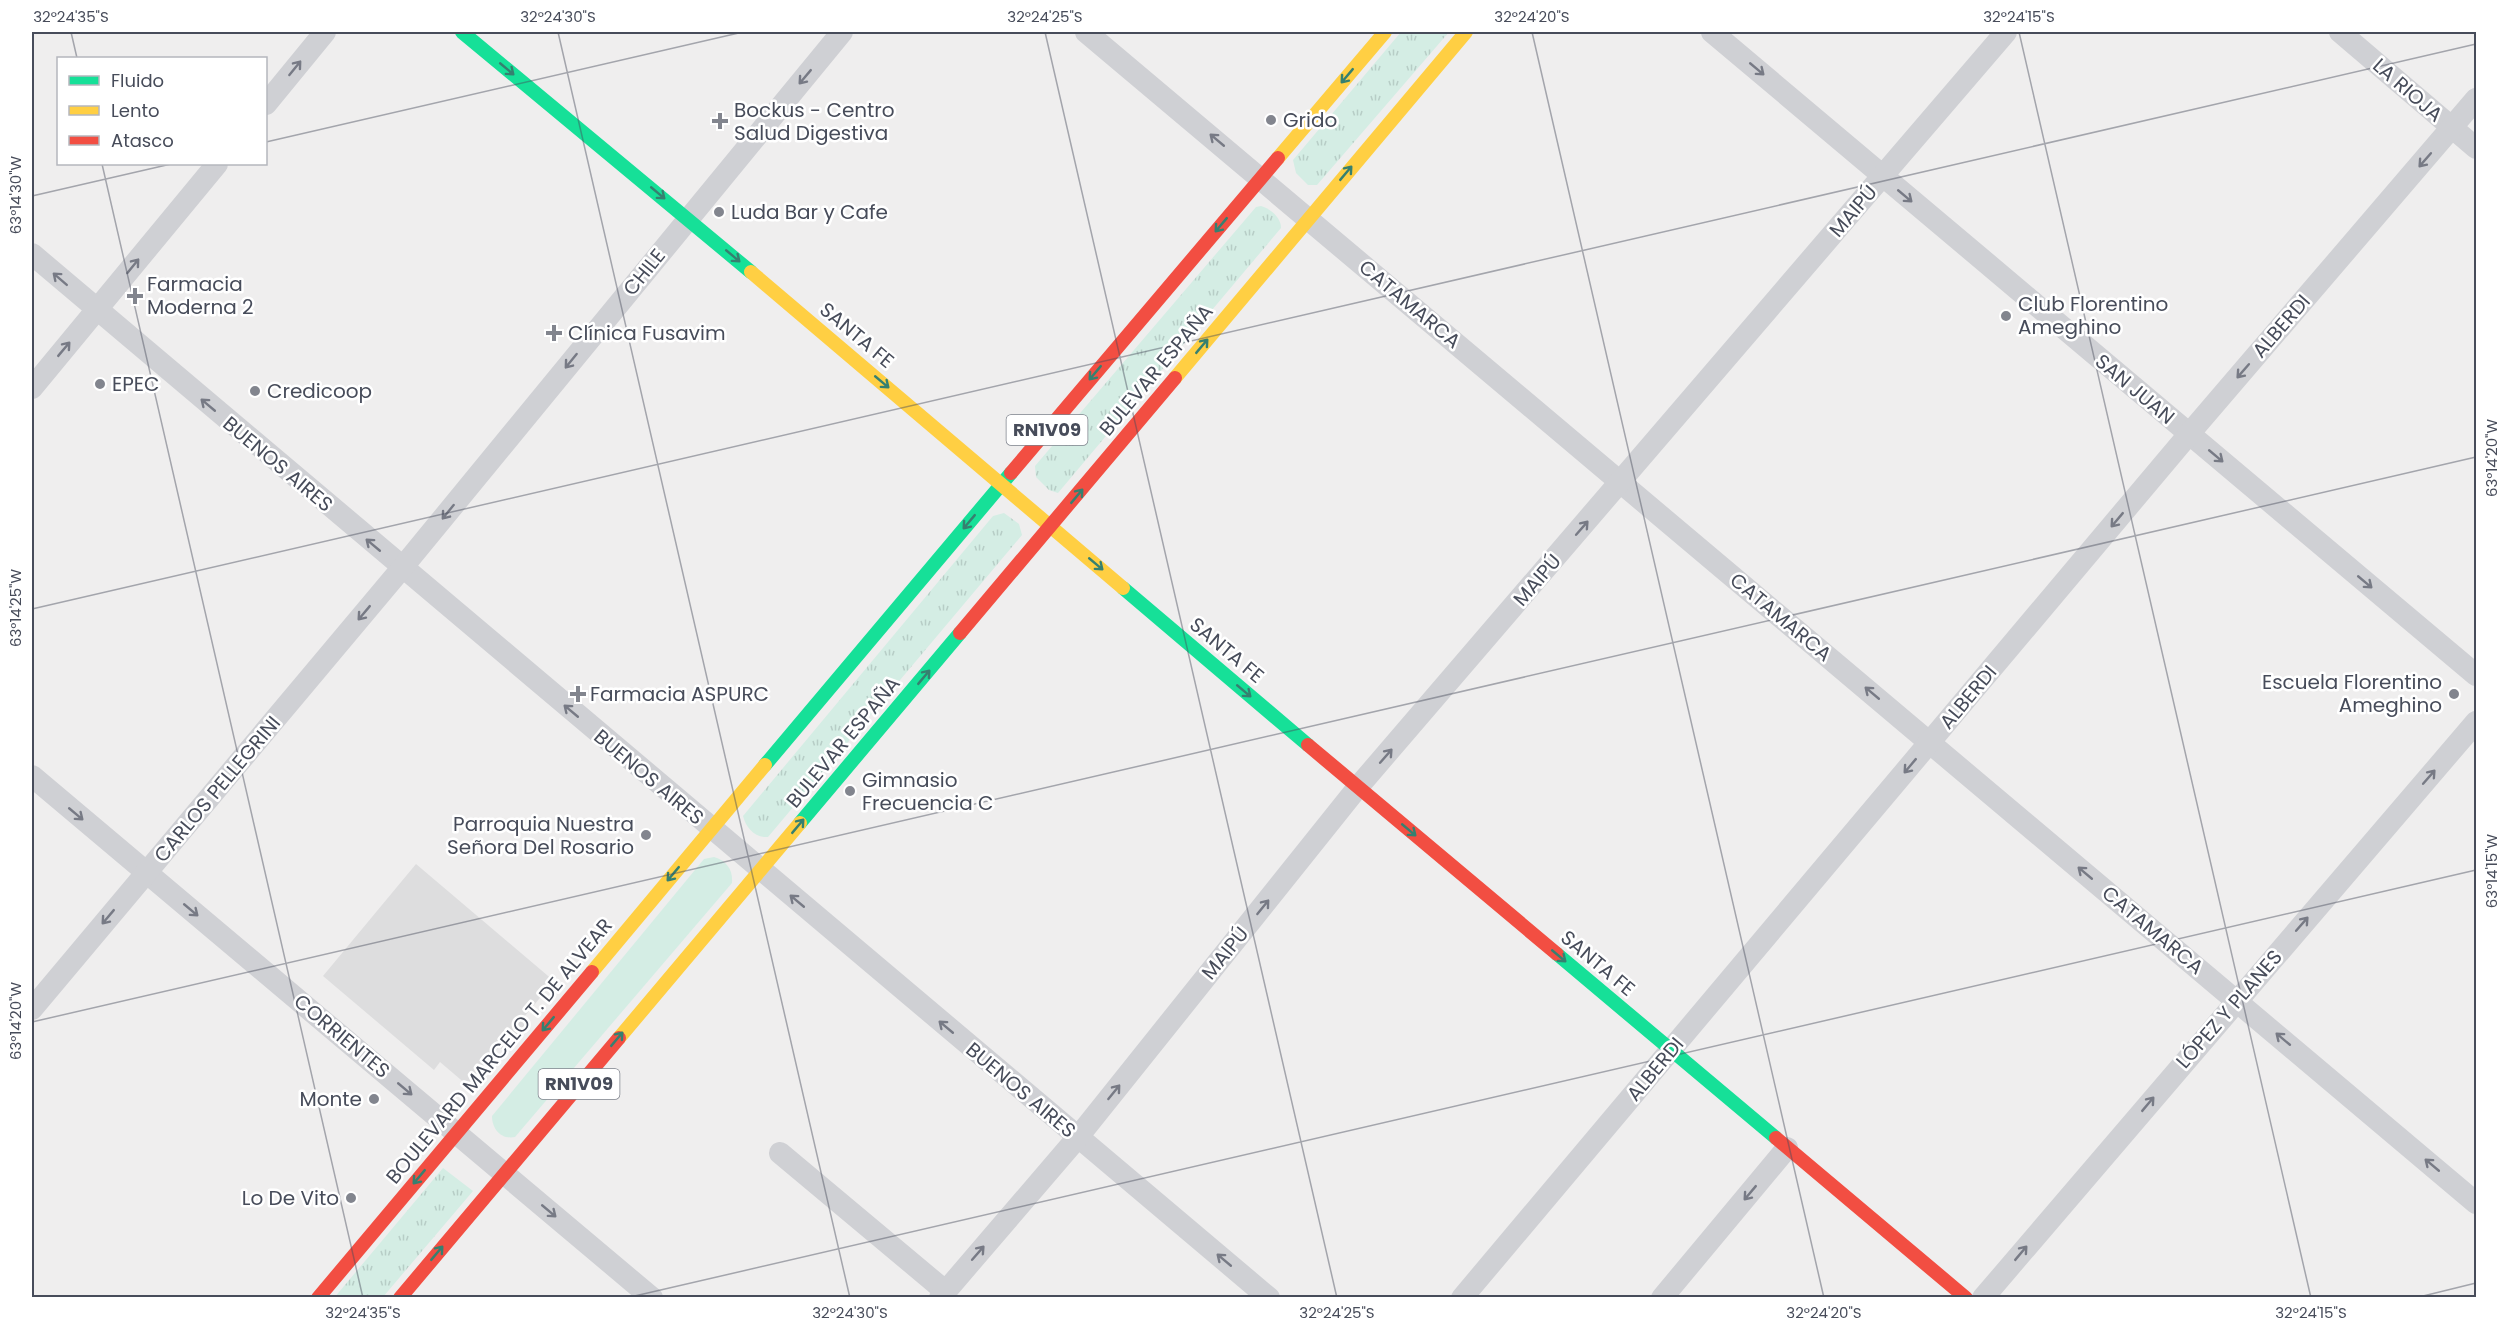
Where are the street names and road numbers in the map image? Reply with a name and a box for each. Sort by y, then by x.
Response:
street label: LA RIOJA [2367,52,2449,128]
street label: MAIPÚ [1823,179,1883,243]
street label: CHILE [616,243,672,301]
street label: CATAMARCA [1353,253,1467,355]
street label: ALBERDI [2246,288,2316,364]
street label: SANTA FE [814,296,900,374]
street label: BULEVAR ESPAÑA [1093,298,1219,442]
street label: SAN JUAN [2089,347,2181,431]
street label: BUENOS AIRES [217,410,339,518]
road number: RN1V09 [1006,415,1088,445]
street label: MAIPÚ [1507,548,1567,612]
street label: CATAMARCA [1724,566,1838,668]
street label: SANTA FE [1184,611,1270,689]
street label: ALBERDI [1933,659,2003,735]
street label: BULEVAR ESPAÑA [780,670,906,814]
street label: CARLOS PELLEGRINI [147,710,287,868]
street label: BUENOS AIRES [588,723,710,831]
street label: CATAMARCA [2096,879,2210,981]
street label: BOULEVARD MARCELO T. DE ALVEAR [379,912,619,1190]
street label: MAIPÚ [1195,921,1255,985]
street label: SANTA FE [1555,924,1641,1002]
street label: LÓPEZ Y PLANES [2170,944,2288,1074]
street label: CORRIENTES [288,987,396,1085]
street label: ALBERDI [1620,1031,1690,1107]
street label: BUENOS AIRES [960,1036,1082,1144]
road number: RN1V09 [538,1069,620,1099]

